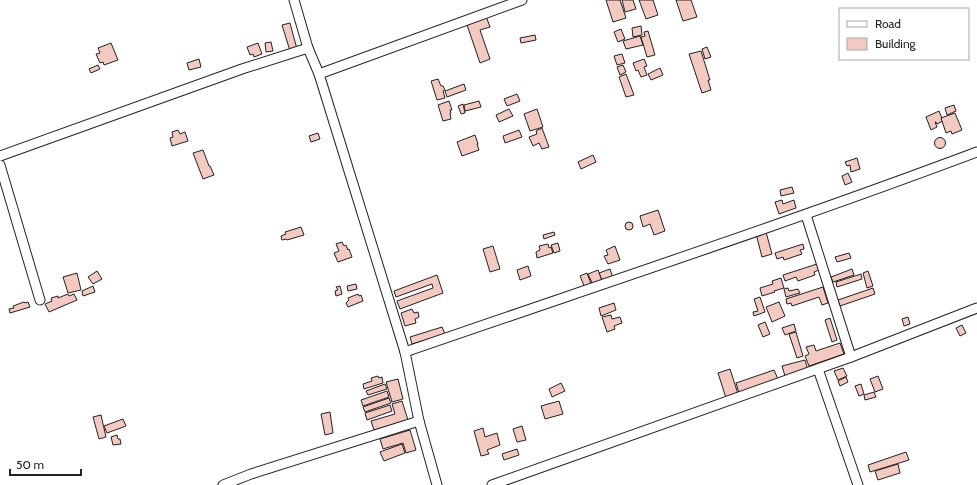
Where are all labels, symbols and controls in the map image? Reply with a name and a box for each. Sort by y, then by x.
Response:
legend [839,8,969,60]
text: Road [875,16,901,31]
text: Building [875,36,917,51]
scale bar [10,451,81,477]
text: 50 m [16,457,44,472]

